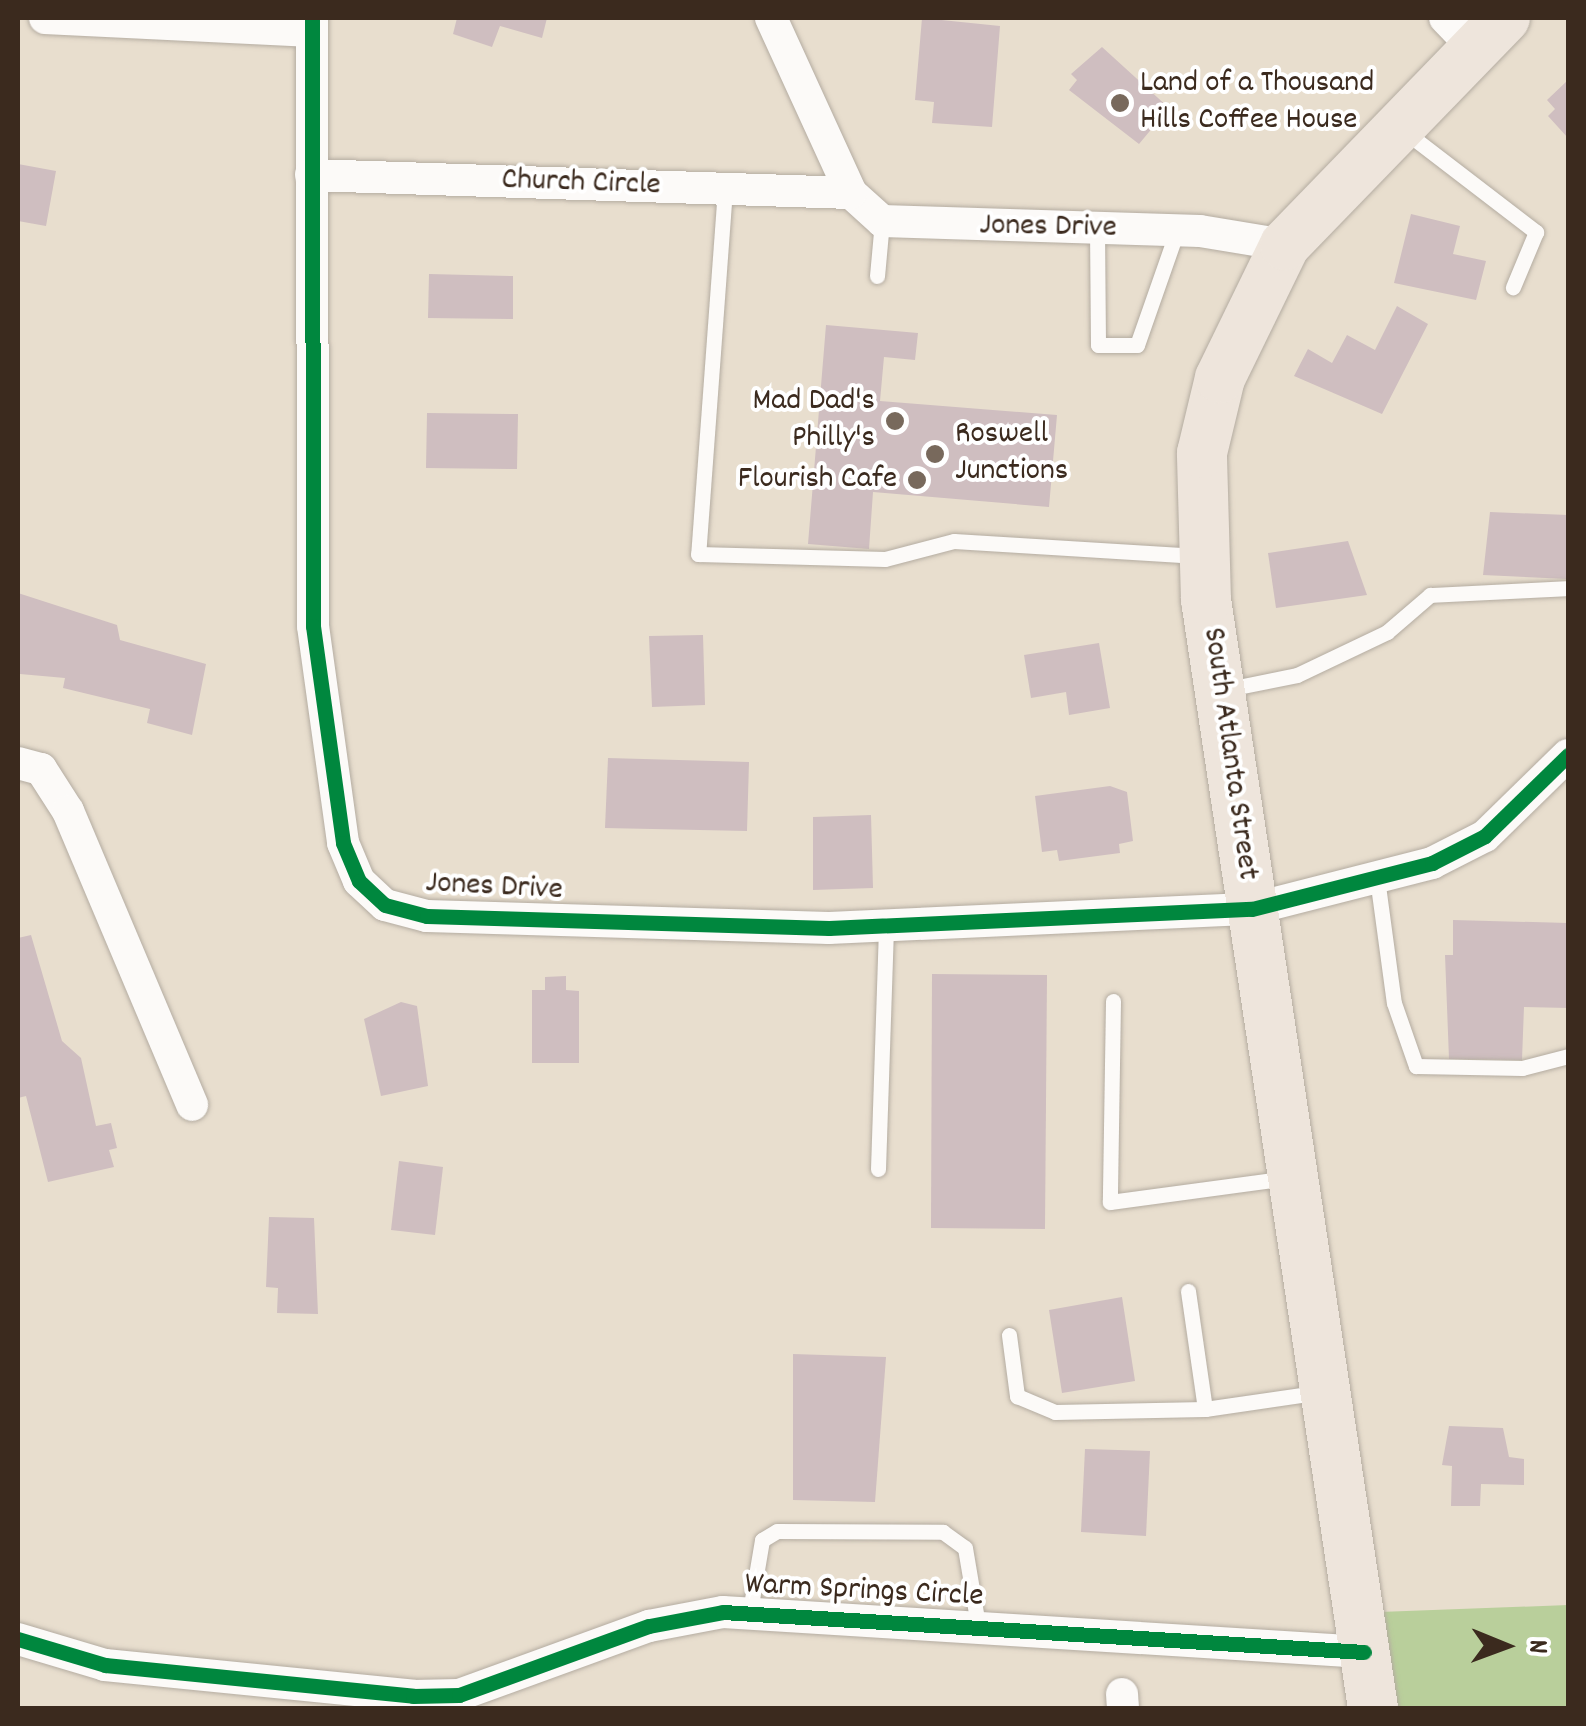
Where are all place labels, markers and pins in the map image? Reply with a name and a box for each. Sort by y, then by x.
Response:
place label: Land of a Thousand Hills Coffee House [1140,66,1374,141]
marker: Land of a Thousand Hills Coffee House [1109,92,1131,114]
place label: Mad Dad's Philly's [753,384,875,459]
marker: Mad Dad's Philly's [884,410,906,432]
place label: Roswell Junctions [955,417,1068,492]
marker: Roswell Junctions [924,443,946,465]
place label: Flourish Cafe [738,461,897,499]
marker: Flourish Cafe [906,469,928,491]

